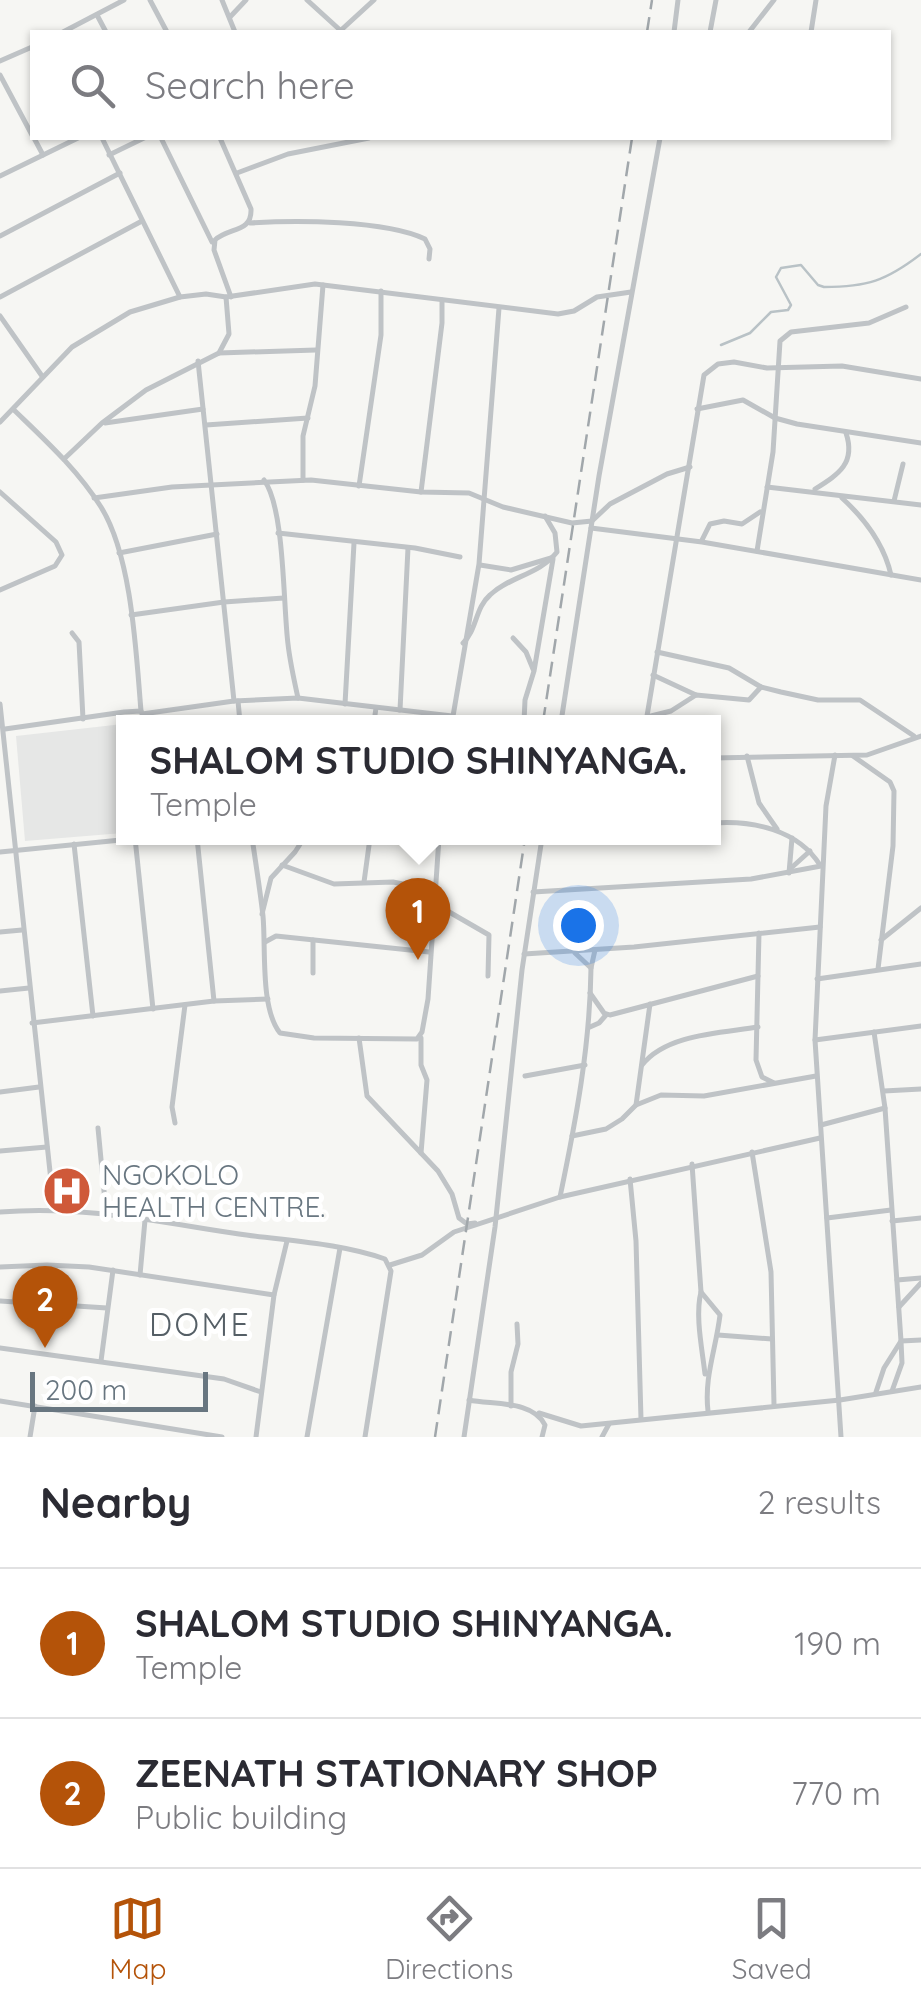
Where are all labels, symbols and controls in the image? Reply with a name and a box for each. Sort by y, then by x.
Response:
search box [30,30,891,140]
icon: search [65,58,120,113]
text: Search here [145,61,355,109]
popup [116,715,721,845]
text: SHALOM STUDIO SHINYANGA. [149,736,688,784]
text: Temple [149,784,257,824]
pin: 1 [386,878,450,960]
your location [553,900,604,951]
place label: NGOKOLO HEALTH CENTRE. [102,1157,325,1224]
hospital icon: NGOKOLO HEALTH CENTRE. [41,1165,93,1217]
pin: 2 [12,1266,78,1348]
district label: DOME [149,1304,251,1344]
scale bar [30,1367,208,1412]
text: 200 m [45,1372,127,1407]
text: Nearby [40,1476,191,1529]
text: 2 results [758,1482,881,1522]
text: SHALOM STUDIO SHINYANGA. [135,1599,673,1647]
text: 1 [66,1623,79,1663]
text: 190 m [794,1623,881,1663]
text: Temple [135,1647,242,1687]
text: ZEENATH STATIONARY SHOP [135,1749,658,1797]
text: 2 [63,1773,82,1813]
text: 770 m [791,1773,881,1813]
text: Public building [135,1797,347,1837]
tab: Map [109,1891,166,1986]
tab: Directions [385,1891,513,1986]
tab: Saved [732,1891,812,1986]

